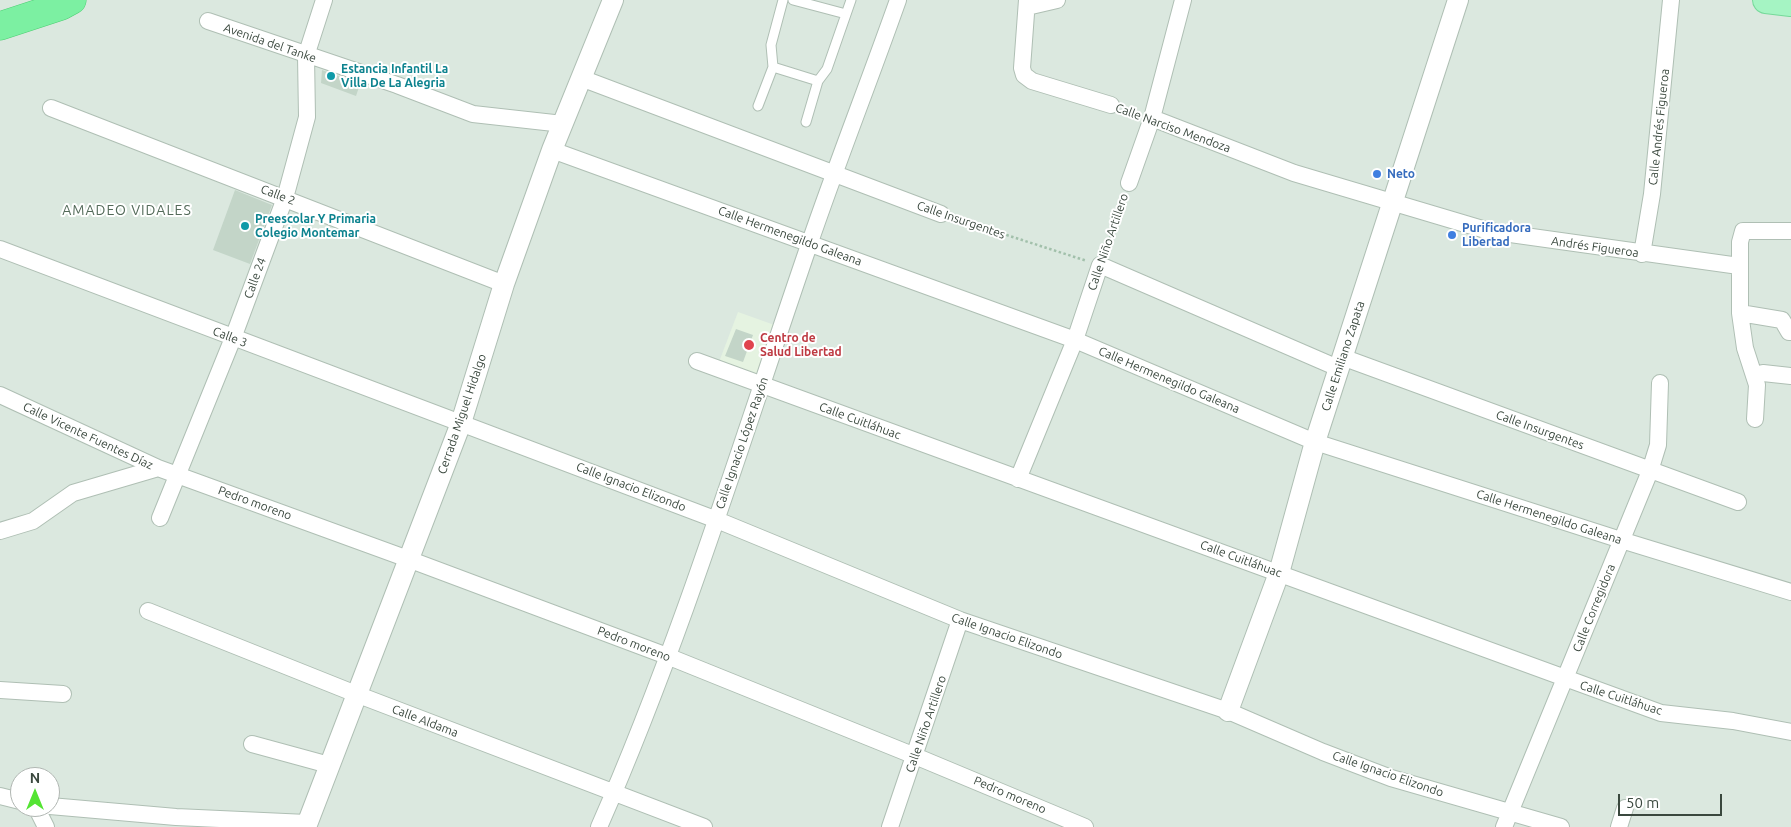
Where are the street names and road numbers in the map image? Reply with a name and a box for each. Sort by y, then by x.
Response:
street label: Avenida del Tanke [222,20,318,66]
street label: Calle Andrés Figueroa [1646,68,1672,186]
street label: Calle Narciso Mendoza [1113,100,1233,156]
street label: Calle 2 [259,182,297,208]
street label: Calle Niño Artillero [1085,192,1131,292]
street label: Calle Insurgentes [915,198,1007,242]
street label: Calle Hermenegildo Galeana [716,203,864,269]
street label: Andrés Figueroa [1550,234,1640,260]
street label: Calle 24 [241,255,269,301]
street label: Calle Emiliano Zapata [1318,299,1368,413]
street label: Calle 3 [211,324,249,350]
street label: Calle Hermenegildo Galeana [1096,344,1242,416]
street label: Cerrada Miguel Hidalgo [435,352,489,476]
street label: Calle Ignacio López Rayón [713,375,771,511]
street label: Calle Vicente Fuentes Díaz [21,399,155,473]
street label: Calle Cuitláhuac [817,400,903,442]
street label: Calle Insurgentes [1494,407,1586,453]
street label: Calle Ignacio Elizondo [574,459,688,515]
street label: Pedro moreno [216,483,294,523]
street label: Calle Hermenegildo Galeana [1474,487,1624,547]
street label: Calle Cuitláhuac [1198,538,1284,580]
street label: Calle Corregidora [1570,562,1618,654]
street label: Calle Ignacio Elizondo [950,610,1064,662]
street label: Pedro moreno [595,623,673,665]
street label: Calle Niño Artillero [903,674,949,774]
street label: Calle Cuitláhuac [1578,678,1664,718]
street label: Calle Aldama [390,702,460,740]
street label: Calle Ignacio Elizondo [1331,748,1445,800]
street label: Pedro moreno [972,773,1048,817]

